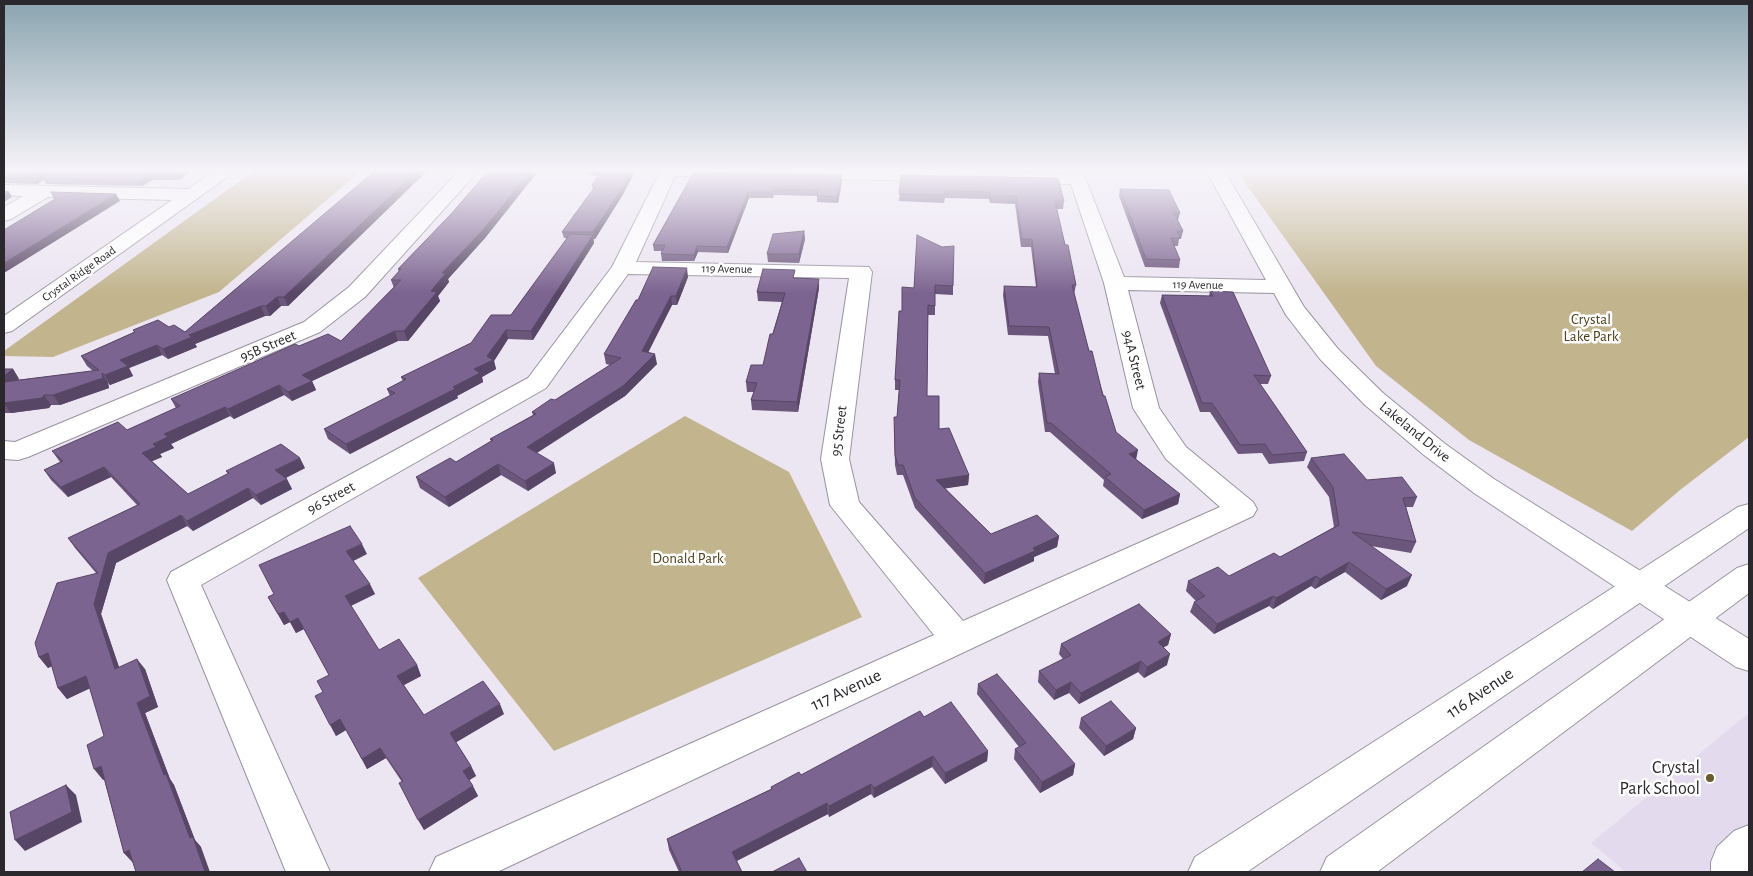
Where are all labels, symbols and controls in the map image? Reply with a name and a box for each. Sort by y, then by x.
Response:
street label: Crystal Ridge Road [39,243,119,305]
street label: 119 Avenue [701,261,753,277]
street label: 119 Avenue [1172,277,1224,293]
park label: Crystal Lake Park [1563,310,1619,345]
street label: 95B Street [237,326,299,366]
street label: 94A Street [1118,328,1150,392]
street label: Lakeland Drive [1376,398,1454,466]
street label: 95 Street [827,405,851,457]
street label: 96 Street [304,478,358,518]
park label: Donald Park [652,549,724,567]
street label: 116 Avenue [1442,663,1518,723]
street label: 117 Avenue [807,664,885,716]
place label: Crystal Park School [1619,757,1700,800]
marker: Crystal Park School [1704,772,1716,784]

